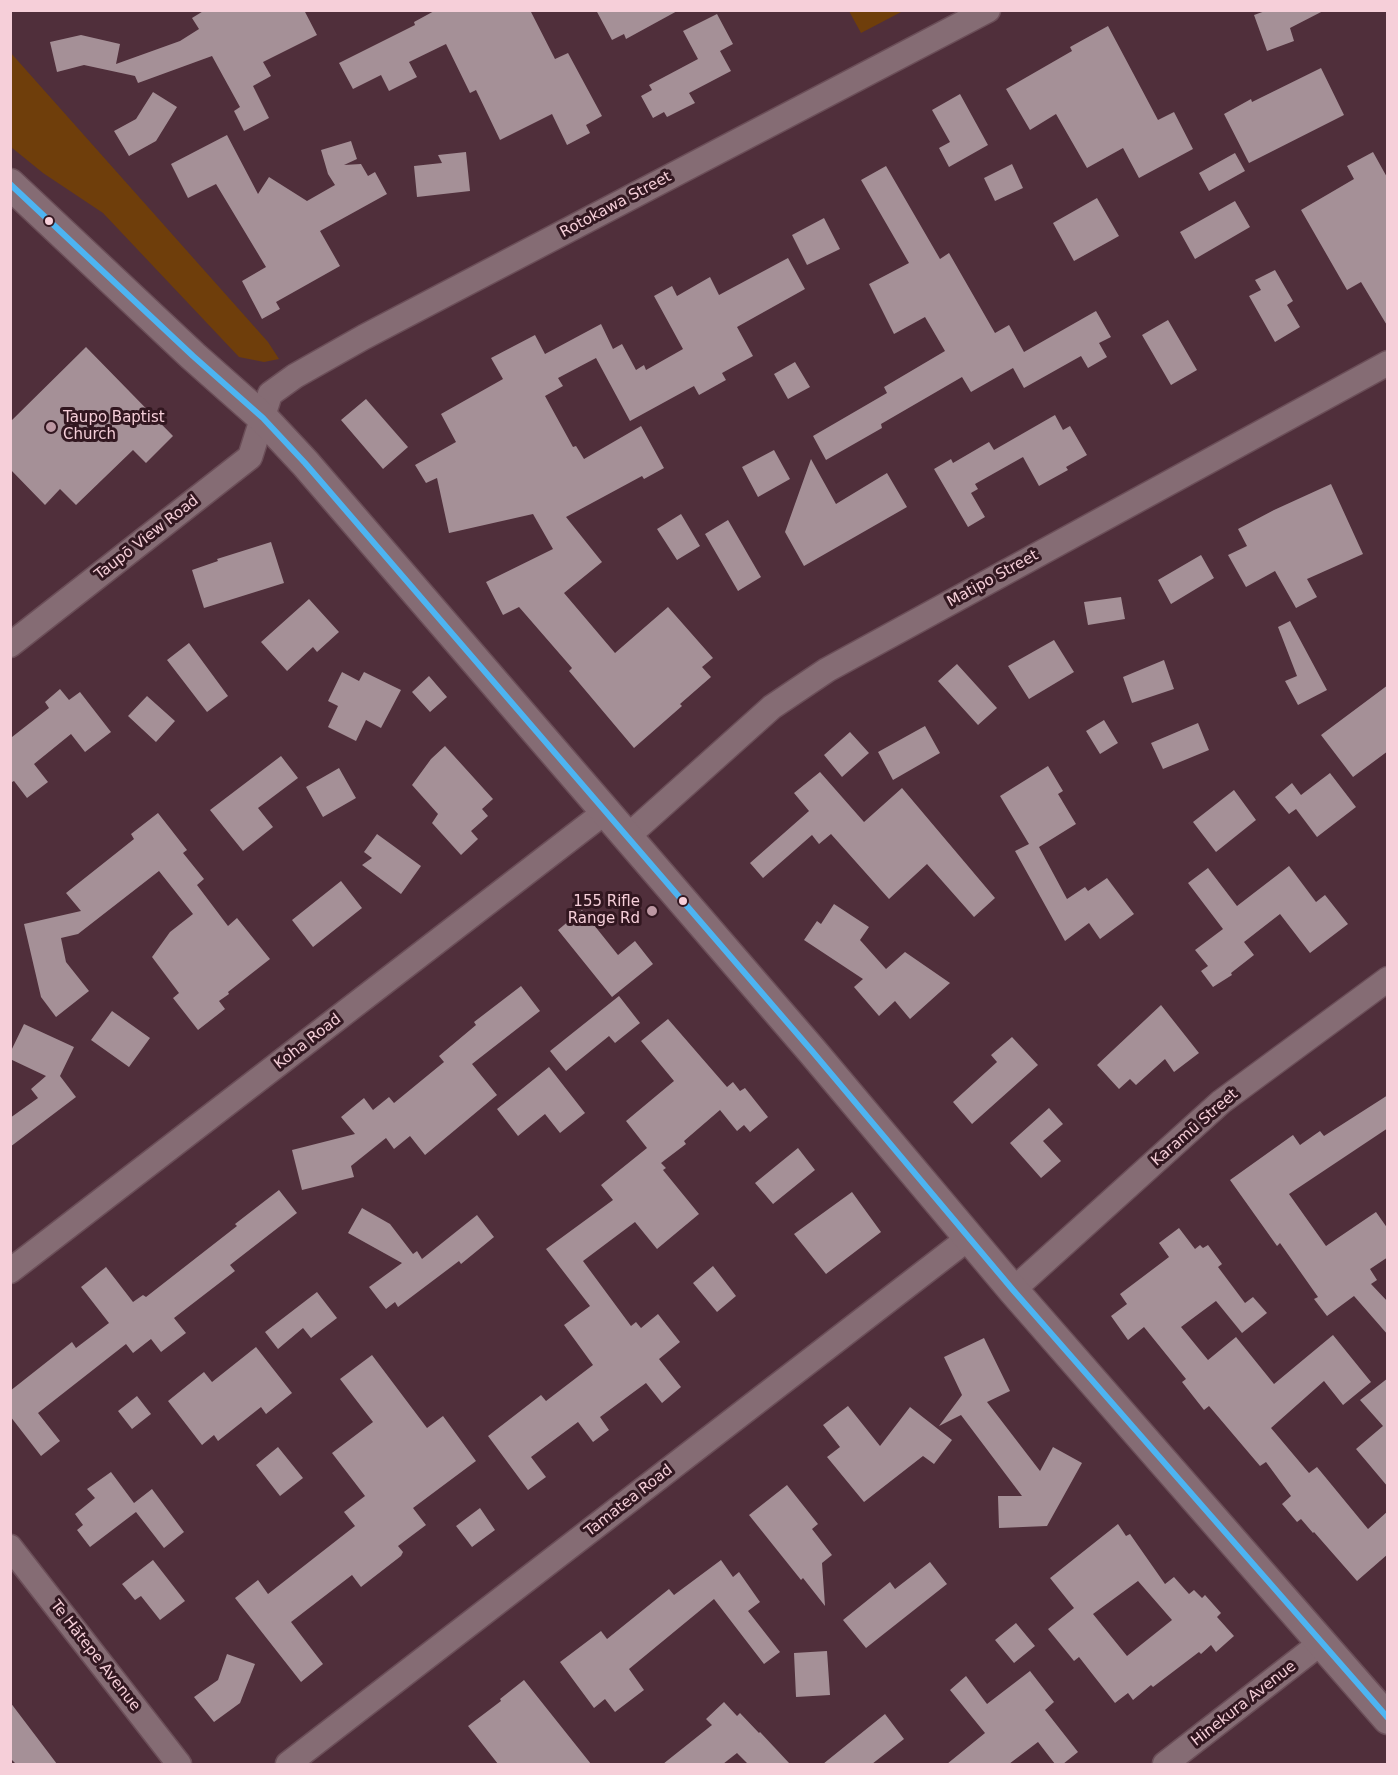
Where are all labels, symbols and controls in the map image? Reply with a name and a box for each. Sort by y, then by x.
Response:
street label: Rotokawa Street [557,168,675,242]
unlabelled marker [43,215,55,227]
place label: Taupo Baptist Church [63,409,165,444]
marker: Taupo Baptist Church [44,420,58,434]
street label: Taupō View Road [91,492,203,584]
street label: Matipo Street [944,547,1042,611]
place label: 155 Rifle Range Rd [568,893,640,928]
unlabelled marker [677,895,689,907]
marker: 155 Rifle Range Rd [645,904,659,918]
street label: Koha Road [271,1010,345,1074]
street label: Karamū Street [1148,1086,1242,1170]
street label: Tamatea Road [582,1461,676,1541]
street label: Te Hātepe Avenue [46,1597,144,1715]
street label: Hinekura Avenue [1188,1658,1300,1750]

